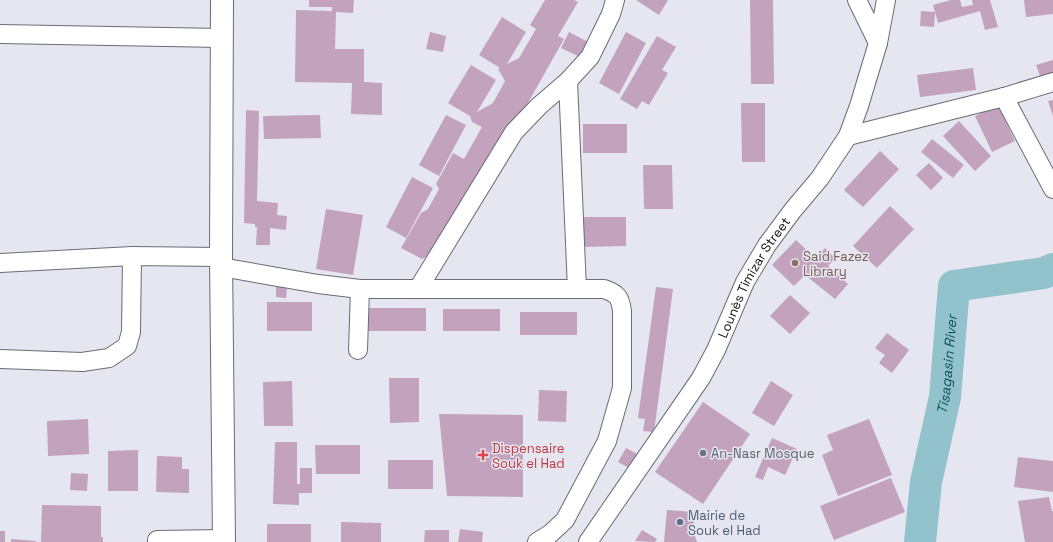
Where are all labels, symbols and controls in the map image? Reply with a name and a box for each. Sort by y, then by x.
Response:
street label: Lounès Timizar Street [714,214,794,341]
place label: Said Fazez Library [803,248,869,280]
marker: Said Fazez Library [790,258,800,268]
water label: Tisagasin River [932,312,961,416]
place label: Dispensaire Souk el Had [492,440,565,472]
place label: An-Nasr Mosque [711,445,814,462]
marker: An-Nasr Mosque [698,448,708,458]
marker: Dispensaire Souk el Had [477,449,489,461]
place label: Mairie de Souk el Had [688,507,761,539]
marker: Mairie de Souk el Had [675,517,685,527]

